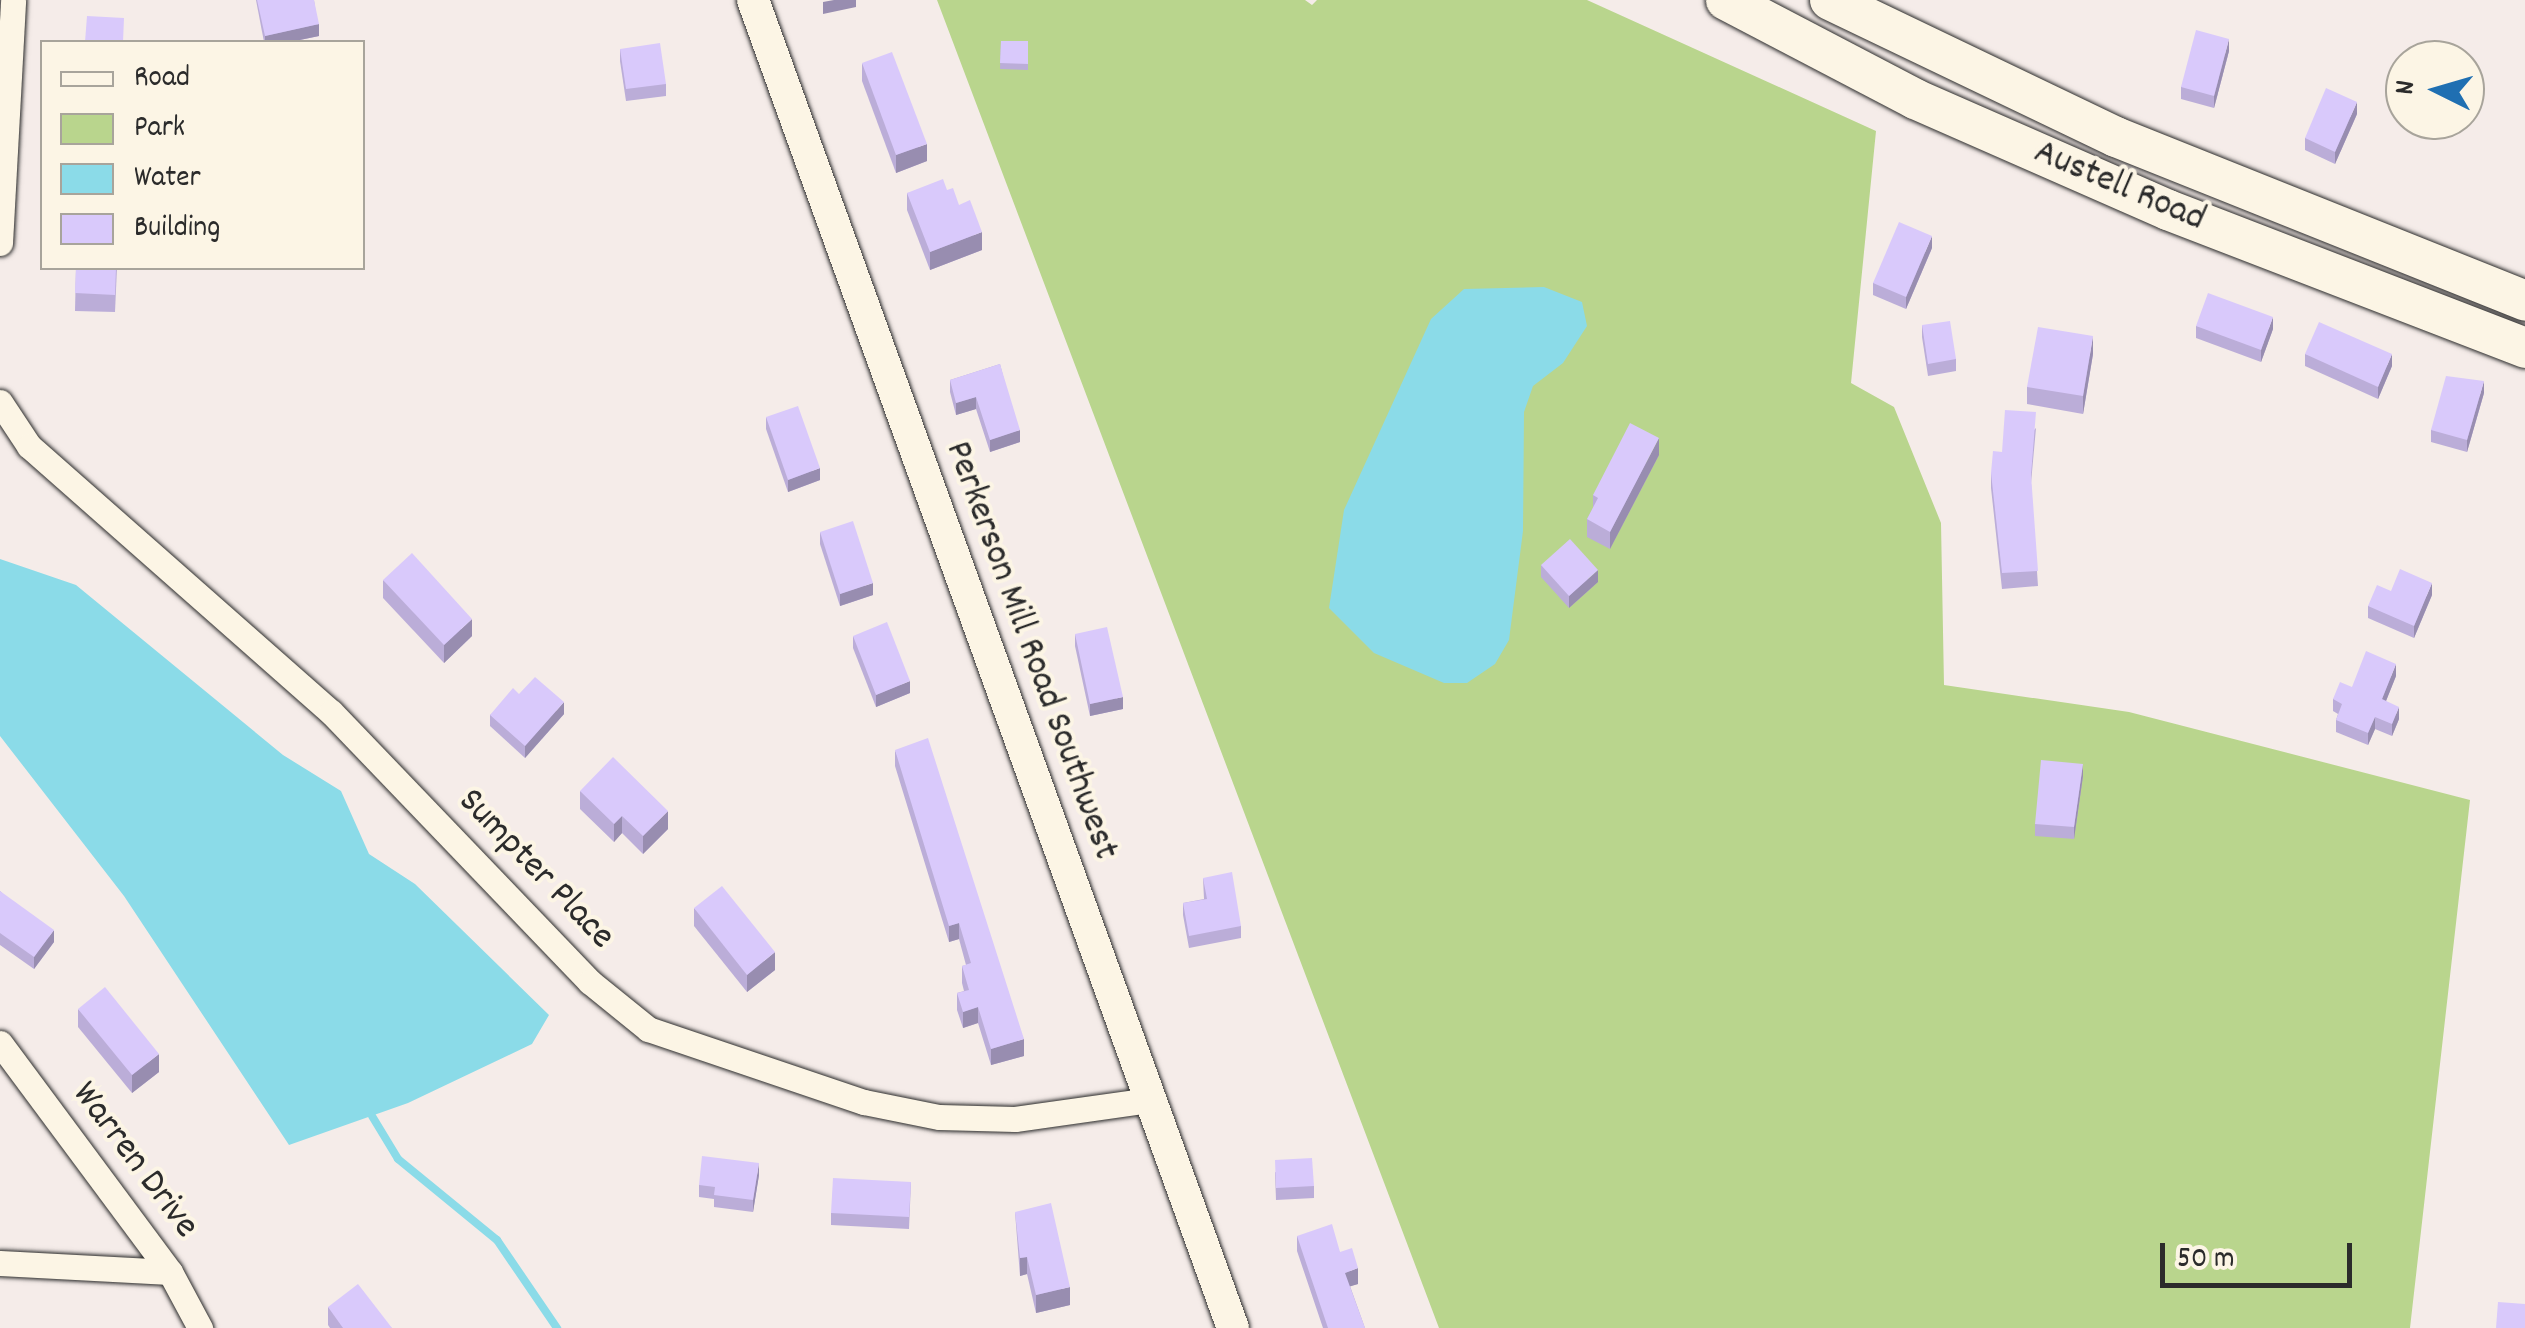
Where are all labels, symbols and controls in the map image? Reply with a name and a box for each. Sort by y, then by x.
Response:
legend [40,40,365,270]
north arrow [2385,40,2485,140]
text: Road [134,58,190,101]
text: N [2387,79,2428,96]
text: Park [134,108,185,151]
street label: Austell Road [2026,131,2212,243]
text: Water [134,158,201,201]
text: Building [134,208,220,251]
street label: Perkerson Mill Road Southwest [933,435,1127,867]
street label: Sumpter Place [447,780,623,960]
street label: Warren Drive [60,1074,208,1248]
scale bar [2165,1223,2358,1285]
text: 50 m [2177,1239,2235,1282]

